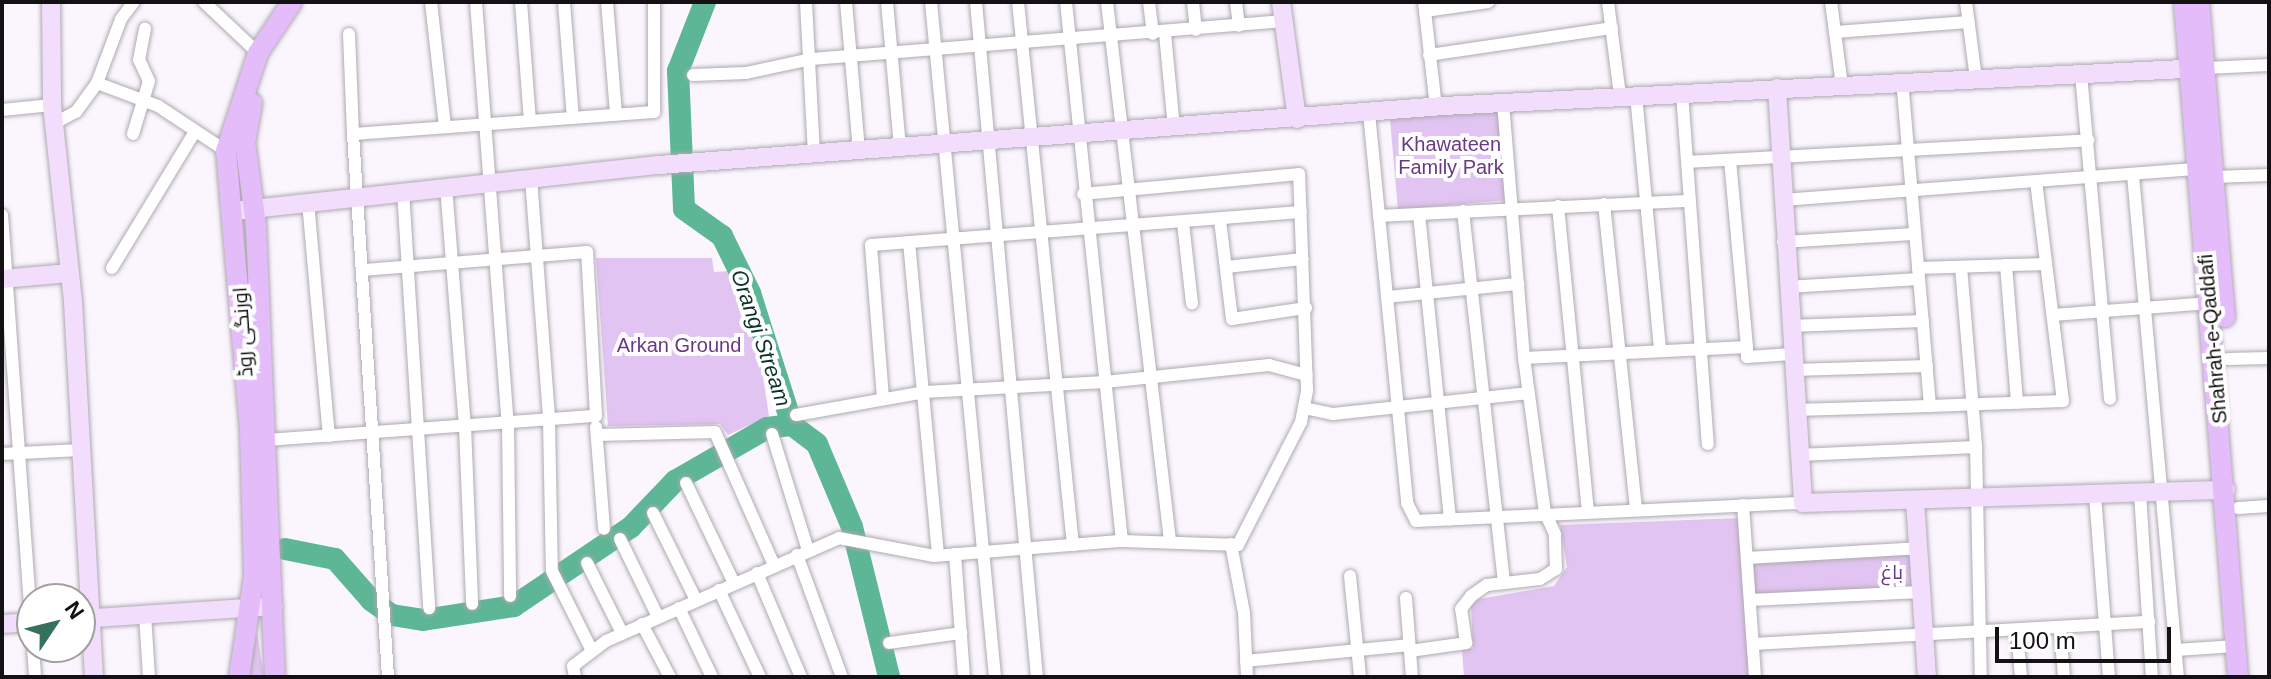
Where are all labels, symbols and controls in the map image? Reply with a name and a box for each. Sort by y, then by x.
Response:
park label: Khawateen Family Park [1398,132,1504,179]
street label: Shahrah-e-Qaddafi [2194,253,2232,425]
water label: Orangi Stream [725,266,797,410]
street label: اورنگی روڈ [228,286,258,378]
park label: Arkan Ground [617,333,741,357]
park label: باغ [1881,560,1903,584]
north arrow [16,583,96,663]
text: N [60,596,89,624]
scale bar [1999,611,2175,661]
text: 100 m [2009,627,2076,654]

